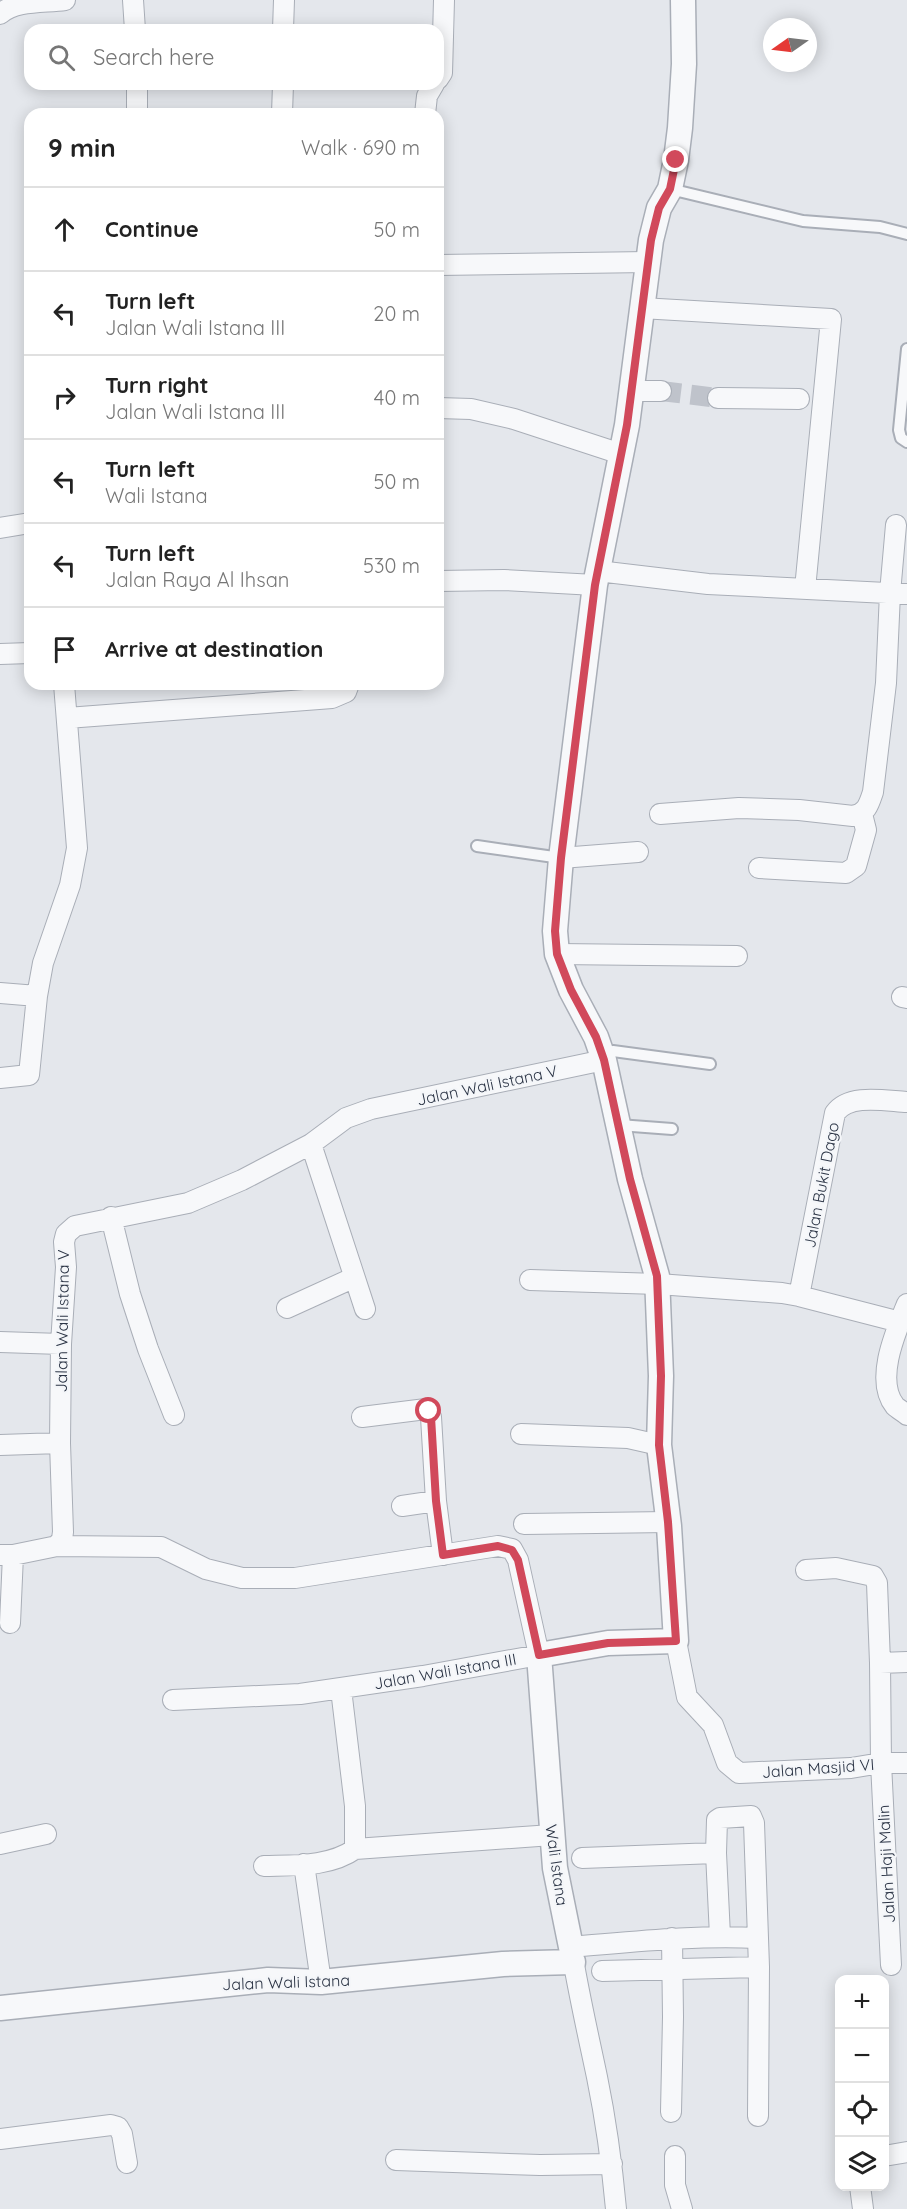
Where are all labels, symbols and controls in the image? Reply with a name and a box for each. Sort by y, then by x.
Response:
north arrow [763,18,817,72]
search box [24,24,444,90]
icon: search [45,41,78,74]
text: Search here [93,43,214,71]
text: 9 min [48,131,116,164]
text: Walk · 690 m [301,135,420,160]
route end [662,146,688,172]
icon: ahead [48,213,81,246]
text: Continue [105,215,199,243]
text: 50 m [374,217,420,242]
text: Turn left [105,287,195,315]
icon: left [48,297,81,330]
text: 20 m [373,301,420,326]
text: Jalan Wali Istana III [105,315,285,340]
text: Turn right [105,371,209,399]
icon: right [48,381,81,414]
text: 40 m [374,385,420,410]
text: Jalan Wali Istana III [105,399,285,424]
text: Turn left [105,455,195,483]
icon: left [48,465,81,498]
text: 50 m [374,469,420,494]
text: Wali Istana [105,483,208,508]
text: Turn left [105,539,195,567]
icon: left [48,549,81,582]
text: 530 m [363,553,420,578]
text: Jalan Raya Al Ihsan [105,567,289,592]
icon: arrive [48,633,81,666]
text: Arrive at destination [105,635,323,663]
street label: Jalan Wali Istana V [415,1060,559,1110]
street label: Jalan Bukit Dago [799,1120,843,1250]
street label: Jalan Wali Istana V [51,1249,73,1393]
route start [415,1397,441,1423]
street label: Jalan Wali Istana III [372,1649,518,1693]
street label: Jalan Masjid VI [761,1754,875,1782]
street label: Jalan Haji Malin [873,1804,899,1924]
street label: Wali Istana [541,1823,573,1907]
street label: Jalan Wali Istana [222,1970,350,1994]
map controls [835,1975,889,2191]
button: + [835,1975,889,2029]
button: − [835,2029,889,2083]
button: locate [835,2083,889,2137]
button: layers [835,2137,889,2191]

